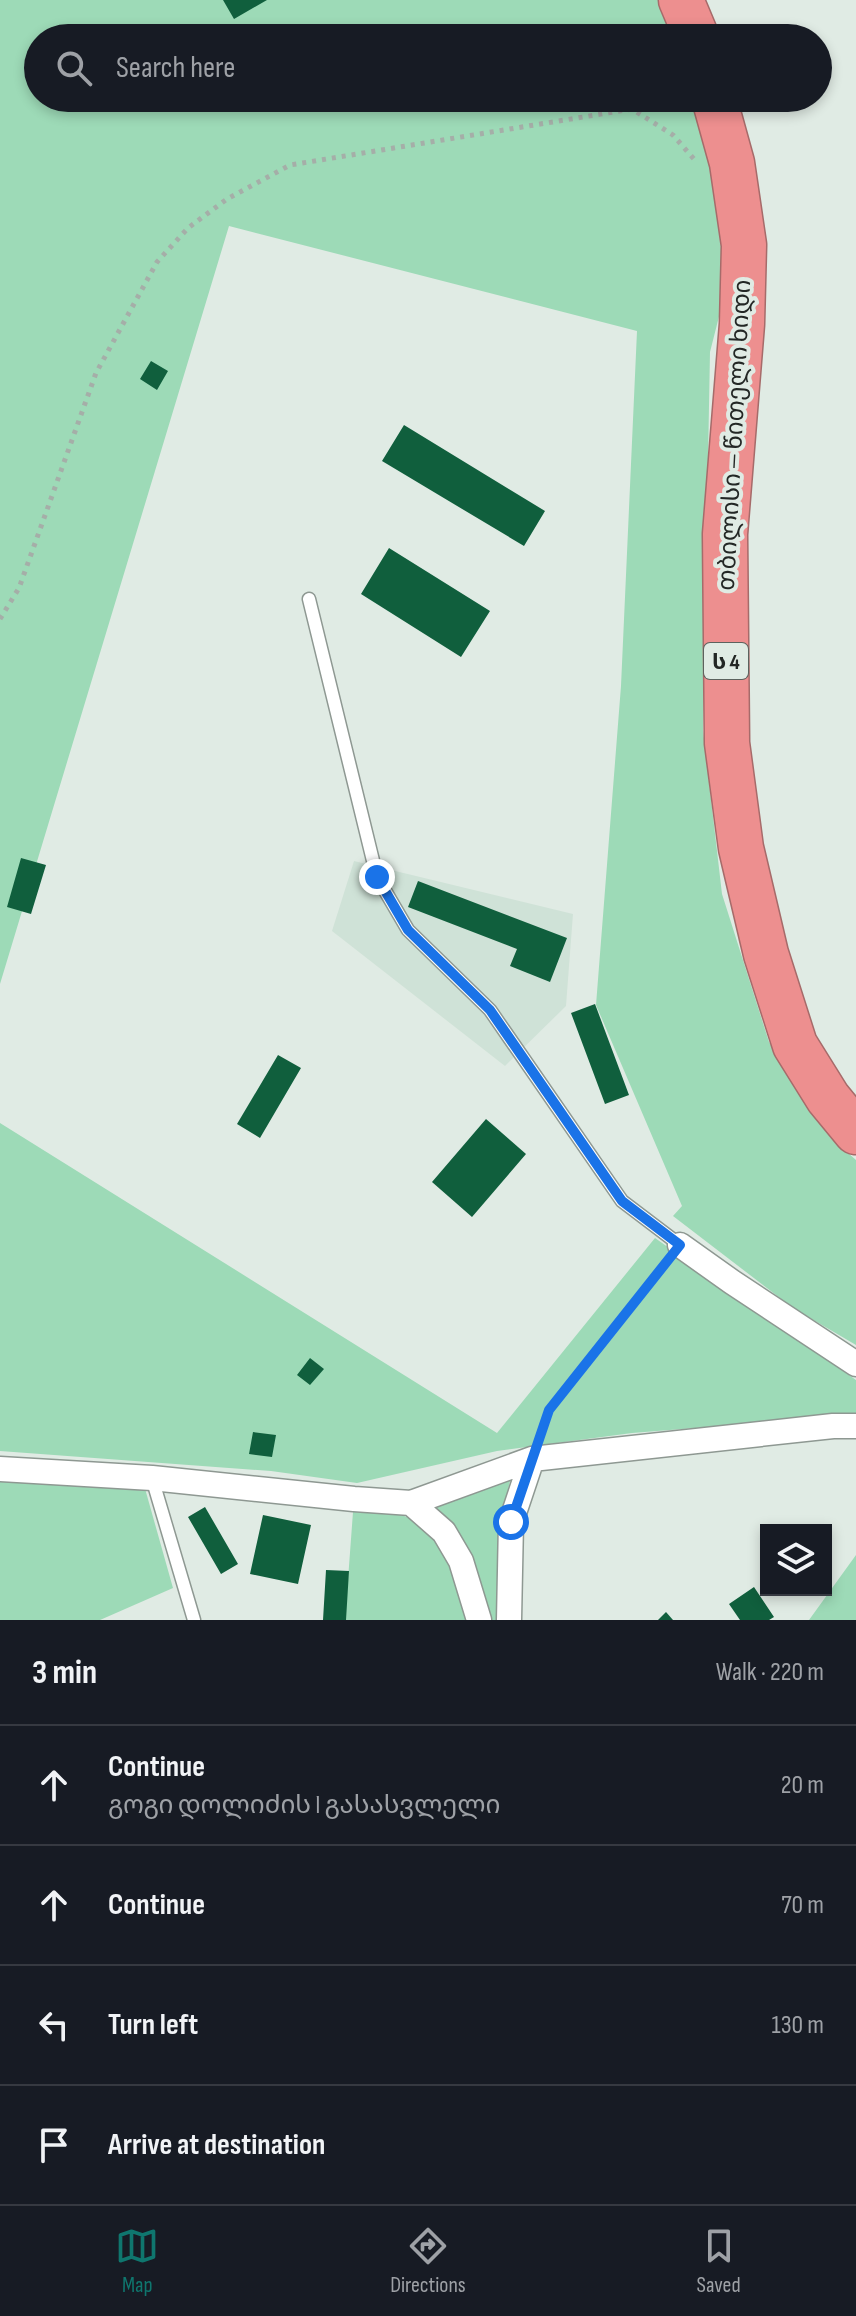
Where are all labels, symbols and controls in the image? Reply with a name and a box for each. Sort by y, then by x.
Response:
search box [24,24,832,112]
icon: search [52,46,96,90]
text: Search here [116,50,235,86]
street label: თბილისი — წითელი ხიდი [712,279,757,591]
road number: ს 4 [704,643,748,679]
route end [359,859,395,895]
route start [493,1504,529,1540]
map controls [760,1524,832,1596]
button: layers [760,1524,832,1596]
text: 3 min [32,1652,97,1693]
text: Walk · 220 m [716,1657,824,1688]
text: Continue [108,1749,205,1785]
icon: ahead [32,1763,76,1807]
text: 20 m [781,1770,824,1801]
text: გოგი დოლიძის I გასასვლელი [108,1790,501,1821]
icon: ahead [32,1883,76,1927]
text: Continue [108,1887,205,1923]
text: 70 m [781,1890,824,1921]
icon: left [32,2003,76,2047]
text: Turn left [108,2007,198,2043]
text: 130 m [772,2010,824,2041]
icon: arrive [32,2123,76,2167]
text: Arrive at destination [108,2127,325,2163]
tab: Map [115,2224,159,2299]
tab: Directions [390,2224,466,2299]
tab: Saved [697,2224,741,2299]

